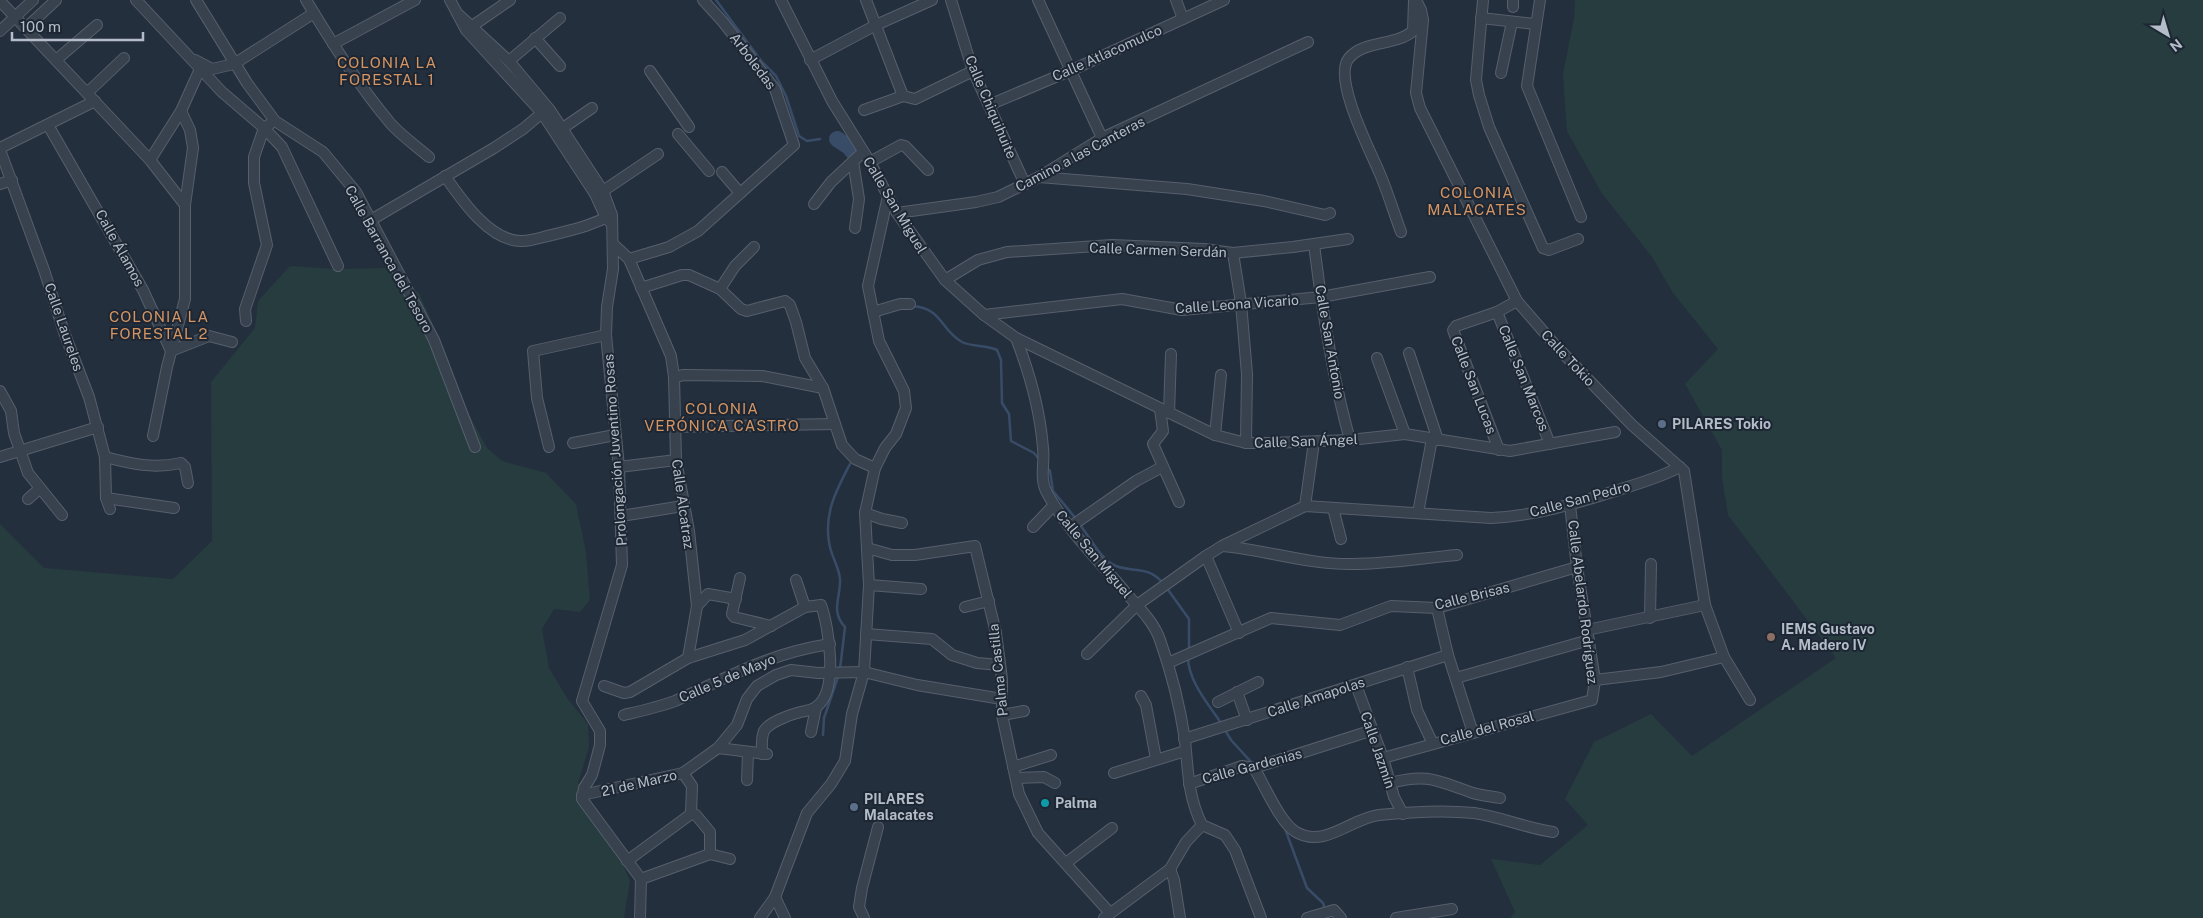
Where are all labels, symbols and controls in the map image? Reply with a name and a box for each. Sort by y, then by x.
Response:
scale bar [12,10,144,42]
north arrow [2143,10,2193,60]
text: 100 m [20,18,61,35]
street label: Calle Atlacomulco [1050,22,1164,84]
street label: Arboledas [727,30,779,92]
text: N [2167,36,2185,55]
street label: Calle Chiquihuite [962,53,1020,161]
district label: COLONIA LA FORESTAL 1 [337,54,437,88]
street label: Camino a las Canteras [1013,113,1147,195]
street label: Calle San Miguel [860,154,930,256]
street label: Calle Barranca del Tesoro [342,183,436,336]
district label: COLONIA MALACATES [1427,184,1527,218]
street label: Calle Álamos [92,206,149,289]
street label: Calle Carmen Serdán [1089,240,1227,260]
street label: Calle Laureles [41,281,87,373]
street label: Calle San Antonio [1312,284,1348,400]
street label: Calle Leona Vicario [1175,292,1299,316]
district label: COLONIA LA FORESTAL 2 [109,308,209,342]
street label: Calle San Marcos [1495,323,1553,433]
street label: Calle Tokio [1538,327,1598,389]
street label: Calle San Lucas [1448,334,1500,436]
street label: Prolongación Juventino Rosas [600,354,630,546]
district label: COLONIA VERÓNICA CASTRO [644,400,800,434]
place label: PILARES Tokio [1672,416,1771,432]
marker: PILARES Tokio [1656,418,1668,430]
street label: Calle San Ángel [1254,430,1358,451]
street label: Calle Alcatraz [669,458,697,550]
street label: Calle San Pedro [1528,478,1632,520]
street label: Calle San Miguel [1053,507,1135,601]
street label: Calle Abelardo Rodríguez [1565,519,1601,685]
street label: Calle Brisas [1433,579,1511,613]
place label: IEMS Gustavo A. Madero IV [1781,621,1875,653]
street label: Palma Castilla [985,623,1011,717]
marker: IEMS Gustavo A. Madero IV [1765,631,1777,643]
street label: Calle 5 de Mayo [676,650,778,706]
street label: Calle Amapolas [1265,674,1367,720]
street label: Calle del Rosal [1438,708,1536,748]
street label: Calle Jazmín [1357,710,1399,790]
street label: Calle Gardenias [1200,745,1304,787]
street label: 21 de Marzo [600,767,678,799]
place label: PILARES Malacates [864,791,934,823]
place label: Palma [1055,795,1097,811]
marker: Palma [1039,797,1051,809]
marker: PILARES Malacates [848,801,860,813]

